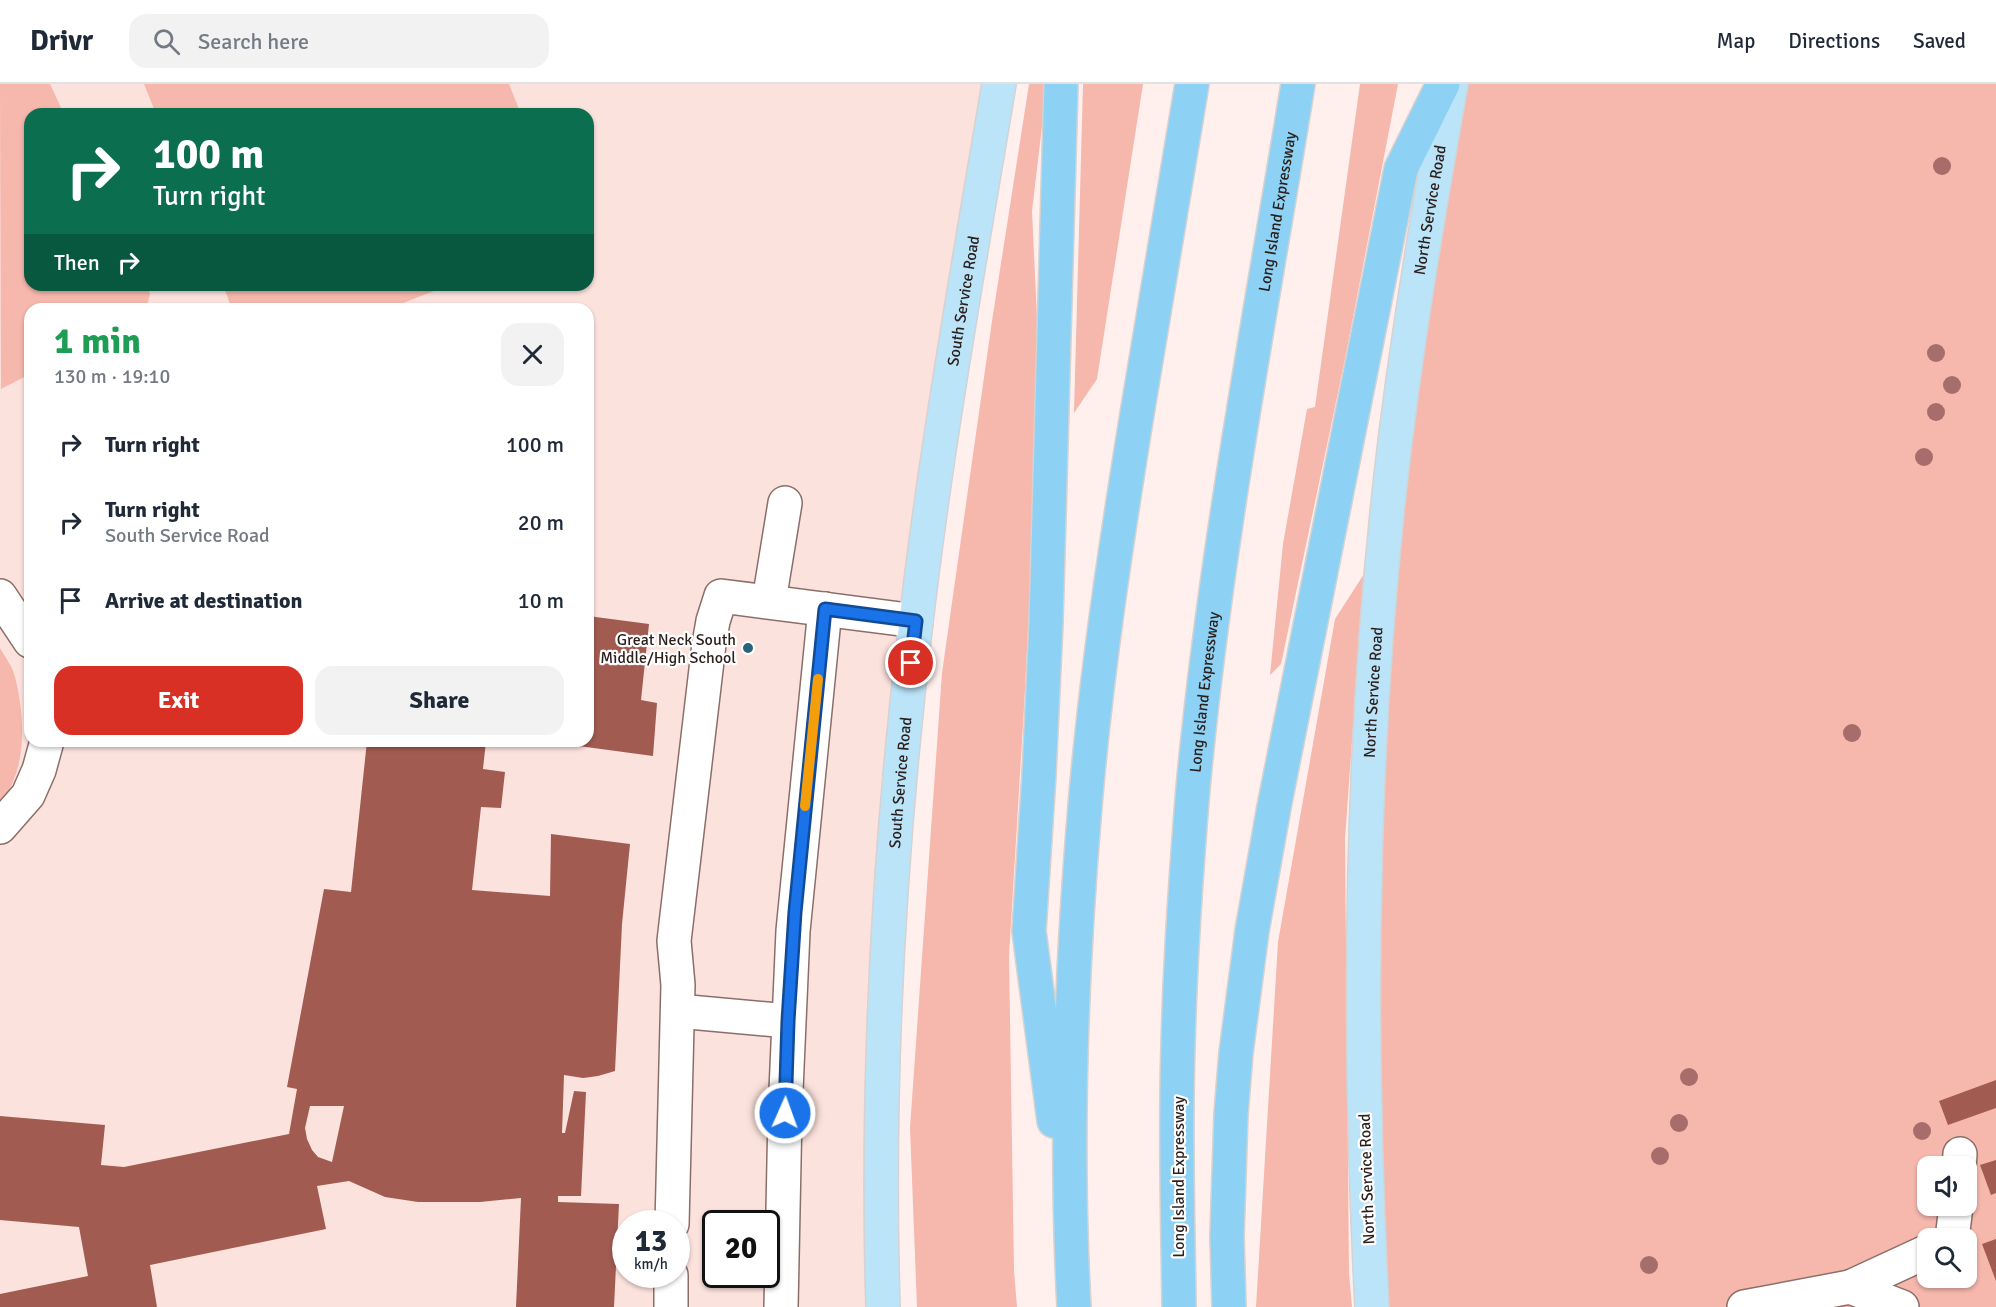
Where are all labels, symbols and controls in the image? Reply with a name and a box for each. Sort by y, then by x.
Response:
search box [129,14,549,68]
text: Drivr [30,24,93,58]
icon: search [150,25,183,58]
text: Search here [198,28,309,55]
text: Map [1717,28,1755,54]
text: Directions [1788,28,1880,54]
text: Saved [1913,28,1966,54]
text: 100 m [153,129,264,180]
street label: Long Island Expressway [1254,130,1301,293]
icon: right [54,132,132,210]
street label: North Service Road [1410,144,1451,276]
text: Turn right [153,180,266,213]
street label: South Service Road [943,234,984,368]
icon: right [112,246,145,279]
text: Then [54,249,100,276]
text: 1 min [54,319,141,364]
button: close [501,323,564,386]
text: 130 m · 19:10 [54,364,170,389]
icon: right [54,428,87,461]
text: Turn right [105,431,200,458]
text: 100 m [506,431,564,458]
text: Turn right [105,496,200,523]
icon: right [54,506,87,539]
text: 20 m [518,509,564,536]
text: South Service Road [105,523,270,548]
icon: arrive [54,584,87,617]
text: Arrive at destination [105,587,302,614]
text: 10 m [518,587,564,614]
street label: Long Island Expressway [1186,610,1224,773]
street label: North Service Road [1360,626,1388,758]
place label: Great Neck South Middle/High School [600,630,736,668]
pin [885,637,936,688]
marker: Great Neck South Middle/High School [741,641,755,655]
icon: arrive [894,646,927,679]
button: Exit [54,666,303,735]
button: Share [315,666,564,735]
street label: South Service Road [885,716,916,849]
position arrow [753,1081,817,1145]
street label: Long Island Expressway [1169,1096,1189,1258]
street label: North Service Road [1355,1113,1379,1245]
map controls [1917,1156,1977,1288]
button: sound [1917,1156,1977,1216]
speed limit sign: 20 [702,1210,780,1288]
text: 13 [635,1223,667,1260]
button: search [1917,1228,1977,1288]
text: km/h [634,1255,668,1273]

